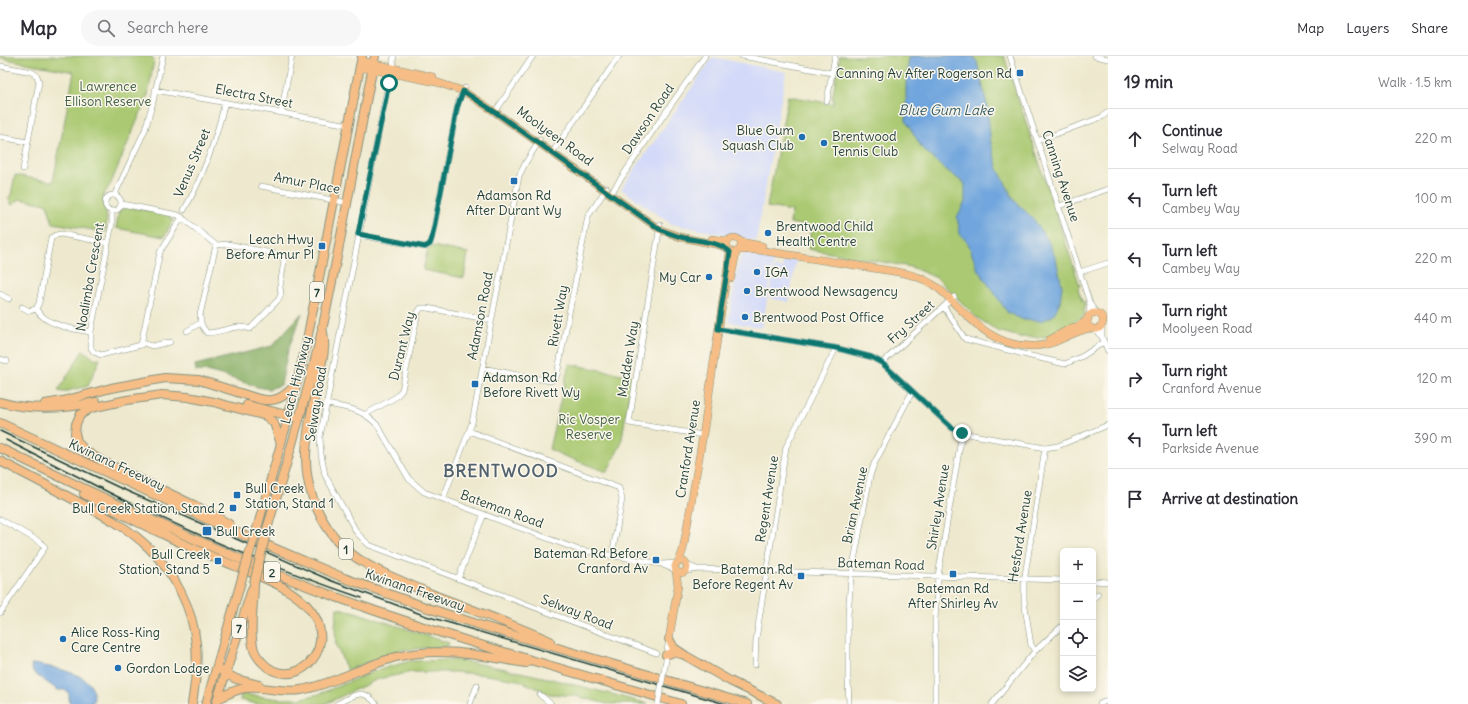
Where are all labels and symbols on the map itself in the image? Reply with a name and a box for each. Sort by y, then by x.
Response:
place label: Canning Av After Rogerson Rd [836,65,1012,82]
marker: Canning Av After Rogerson Rd [1015,68,1025,78]
route start [380,74,398,92]
park label: Lawrence Ellison Reserve [65,78,151,110]
street label: Electra Street [214,80,295,112]
street label: Dawson Road [618,80,678,157]
water label: Blue Gum Lake [898,101,995,119]
street label: Moolyeen Road [513,103,597,170]
place label: Blue Gum Squash Club [722,122,794,154]
street label: Venus Street [170,125,214,200]
place label: Brentwood Tennis Club [832,128,898,160]
street label: Canning Avenue [1038,128,1084,224]
marker: Blue Gum Squash Club [797,132,807,142]
marker: Brentwood Tennis Club [819,138,829,148]
street label: Amur Place [272,168,342,198]
marker: Adamson Rd After Durant Wy [509,176,519,186]
place label: Adamson Rd After Durant Wy [466,187,562,219]
place label: Brentwood Child Health Centre [776,218,874,250]
street label: Noalimba Crescent [72,221,108,333]
marker: Brentwood Child Health Centre [763,228,773,238]
place label: Leach Hwy Before Amur Pl [226,231,314,263]
marker: Leach Hwy Before Amur Pl [317,241,327,251]
place label: IGA [765,264,788,281]
marker: IGA [752,267,762,277]
place label: My Car [659,269,702,286]
street label: Adamson Road [463,270,497,361]
marker: My Car [704,272,714,282]
road number: 7 [310,282,324,302]
place label: Brentwood Newsagency [755,283,898,300]
street label: Rivett Way [544,284,572,348]
marker: Brentwood Newsagency [742,286,752,296]
street label: Fry Street [884,296,938,347]
place label: Brentwood Post Office [753,309,884,326]
street label: Durant Way [385,310,419,382]
marker: Brentwood Post Office [740,312,750,322]
street label: Madden Way [614,320,642,398]
street label: Leach Highway [277,334,315,426]
street label: Selway Road [302,365,330,443]
place label: Adamson Rd Before Rivett Wy [483,369,580,401]
marker: Adamson Rd Before Rivett Wy [470,379,480,389]
street label: Cranford Avenue [672,399,704,499]
park label: Ric Vosper Reserve [558,411,620,443]
route end [953,424,971,442]
street label: Kwinana Freeway [66,435,168,495]
street label: Regent Avenue [752,454,782,544]
district label: BRENTWOOD [443,460,559,482]
street label: Shirley Avenue [923,463,953,551]
street label: Brian Avenue [839,465,871,545]
place label: Bull Creek Station, Stand 1 [245,480,334,512]
street label: Bateman Road [458,486,546,532]
street label: Hesford Avenue [1004,489,1036,583]
marker: Bull Creek Station, Stand 1 [232,490,242,500]
place label: Bull Creek Station, Stand 2 [72,500,225,517]
marker: Bull Creek Station, Stand 2 [228,503,238,513]
place label: Bull Creek [216,523,275,540]
marker: Bull Creek [201,525,213,537]
road number: 1 [339,539,353,559]
place label: Bateman Rd Before Cranford Av [534,545,649,577]
place label: Bull Creek Station, Stand 5 [119,546,210,578]
street label: Bateman Road [837,554,925,574]
marker: Bateman Rd Before Cranford Av [651,555,661,565]
marker: Bull Creek Station, Stand 5 [213,556,223,566]
place label: Bateman Rd Before Regent Av [692,561,794,593]
road number: 2 [264,562,280,582]
street label: Kwinana Freeway [363,565,467,615]
marker: Bateman Rd After Shirley Av [948,569,958,579]
marker: Bateman Rd Before Regent Av [796,571,806,581]
place label: Bateman Rd After Shirley Av [908,580,999,612]
street label: Selway Road [539,591,616,634]
road number: 7 [232,618,246,638]
place label: Alice Ross-King Care Centre [71,624,160,656]
marker: Alice Ross-King Care Centre [58,634,68,644]
place label: Gordon Lodge [126,660,210,677]
marker: Gordon Lodge [113,663,123,673]

